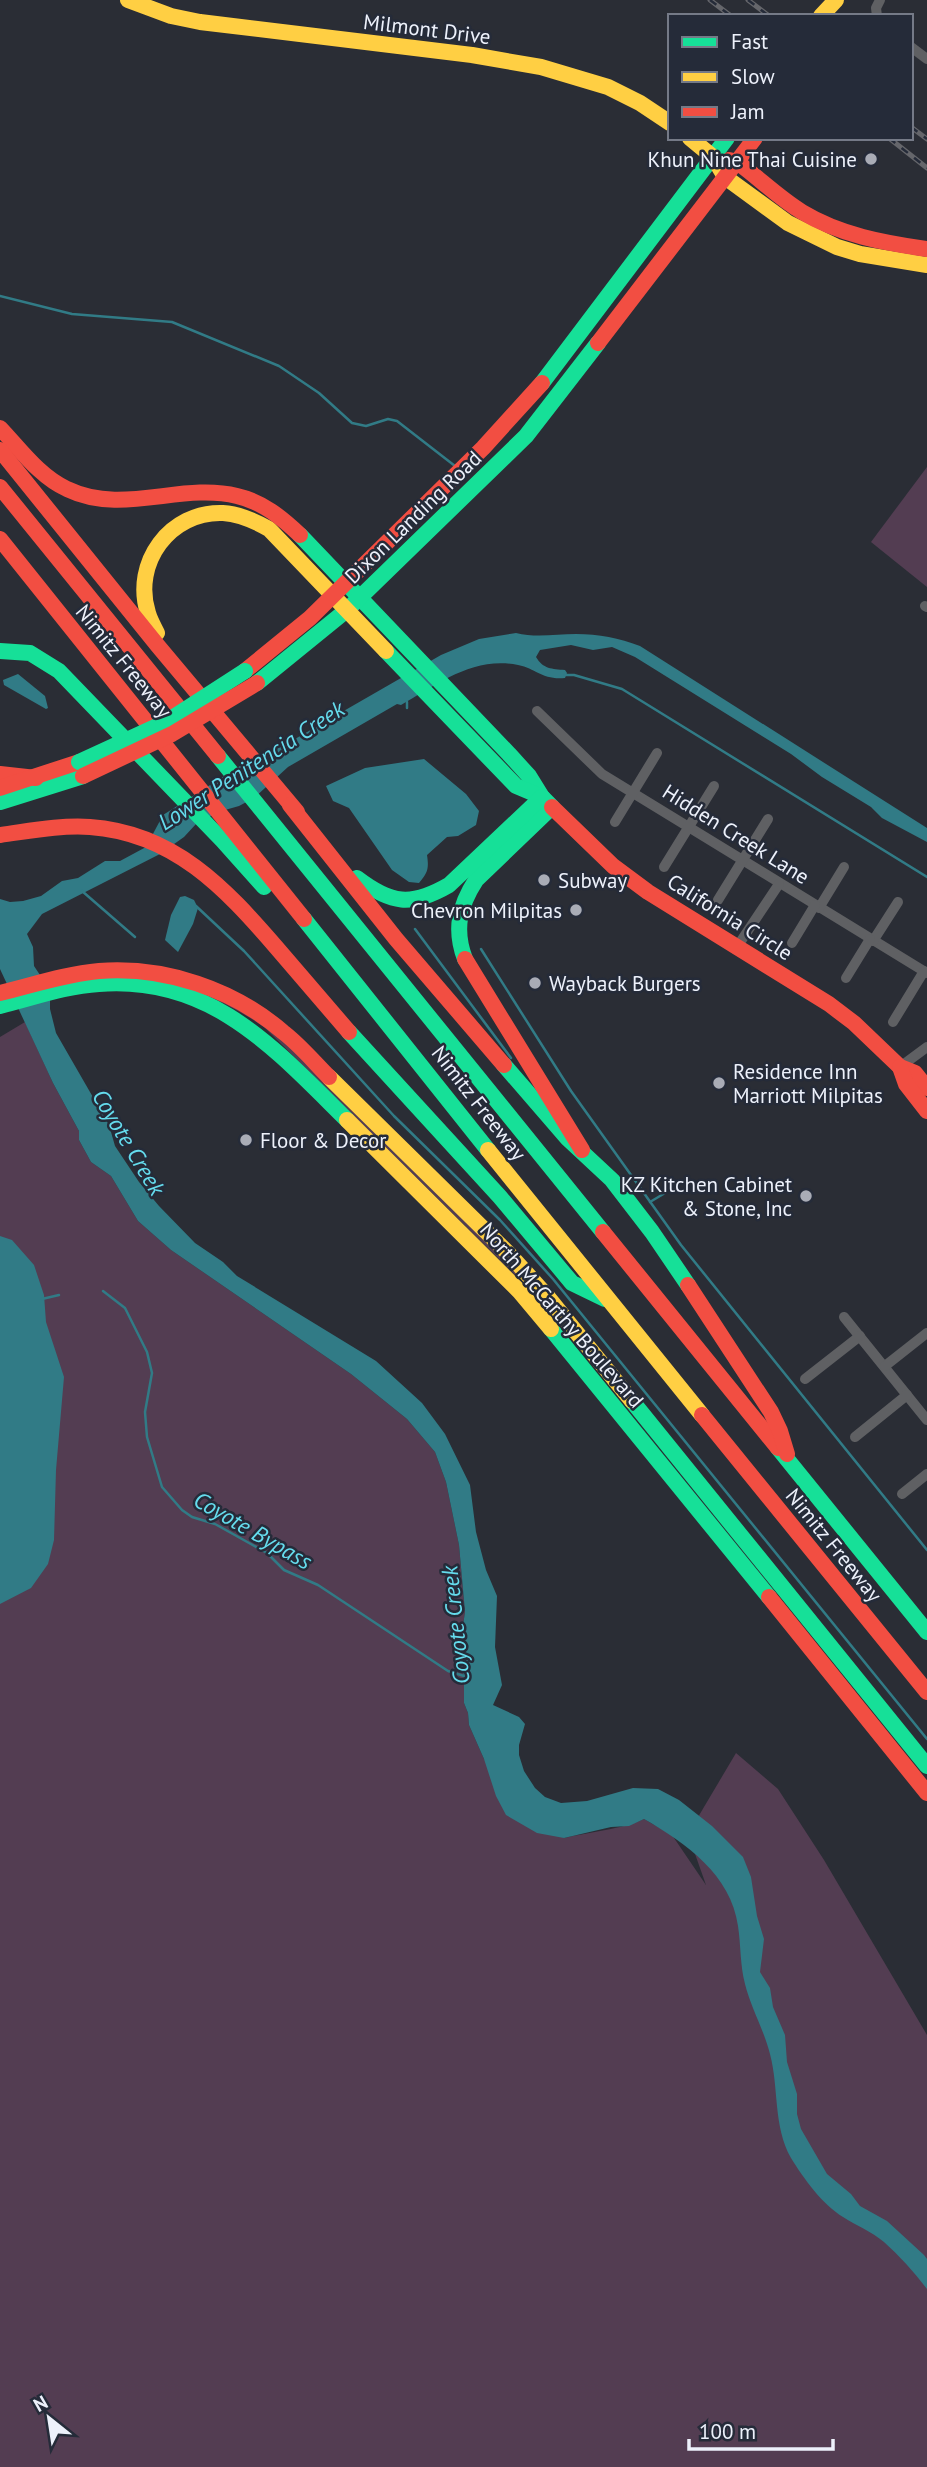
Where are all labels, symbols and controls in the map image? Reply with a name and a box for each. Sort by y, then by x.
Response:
street label: Milmont Drive [362,8,492,50]
legend [668,14,913,140]
text: Fast [731,28,768,55]
text: Slow [731,63,775,90]
text: Jam [730,98,765,125]
place label: Khun Nine Thai Cuisine [647,146,857,173]
marker: Khun Nine Thai Cuisine [863,151,879,167]
street label: Dixon Landing Road [339,445,487,589]
street label: Nimitz Freeway [70,599,178,723]
water label: Lower Penitencia Creek [152,693,351,836]
street label: Hidden Creek Lane [658,778,814,890]
place label: Subway [558,867,627,894]
street label: California Circle [662,868,798,966]
marker: Subway [536,872,552,888]
place label: Chevron Milpitas [411,897,562,924]
marker: Chevron Milpitas [568,902,584,918]
place label: Wayback Burgers [549,970,701,997]
marker: Wayback Burgers [527,975,543,991]
street label: Nimitz Freeway [426,1040,532,1166]
place label: Residence Inn Marriott Milpitas [733,1058,883,1109]
marker: Residence Inn Marriott Milpitas [711,1075,727,1091]
water label: Coyote Creek [86,1084,173,1202]
place label: Floor & Decor [260,1127,387,1154]
marker: Floor & Decor [238,1132,254,1148]
place label: KZ Kitchen Cabinet & Stone, Inc [621,1171,792,1222]
marker: KZ Kitchen Cabinet & Stone, Inc [798,1188,814,1204]
street label: North McCarthy Boulevard [474,1217,650,1413]
street label: Nimitz Freeway [780,1483,888,1607]
water label: Coyote Bypass [189,1484,318,1576]
water label: Coyote Creek [434,1563,476,1686]
north arrow [14,2383,84,2453]
text: N [29,2390,52,2417]
scale bar [689,2408,832,2452]
text: 100 m [699,2418,756,2445]

